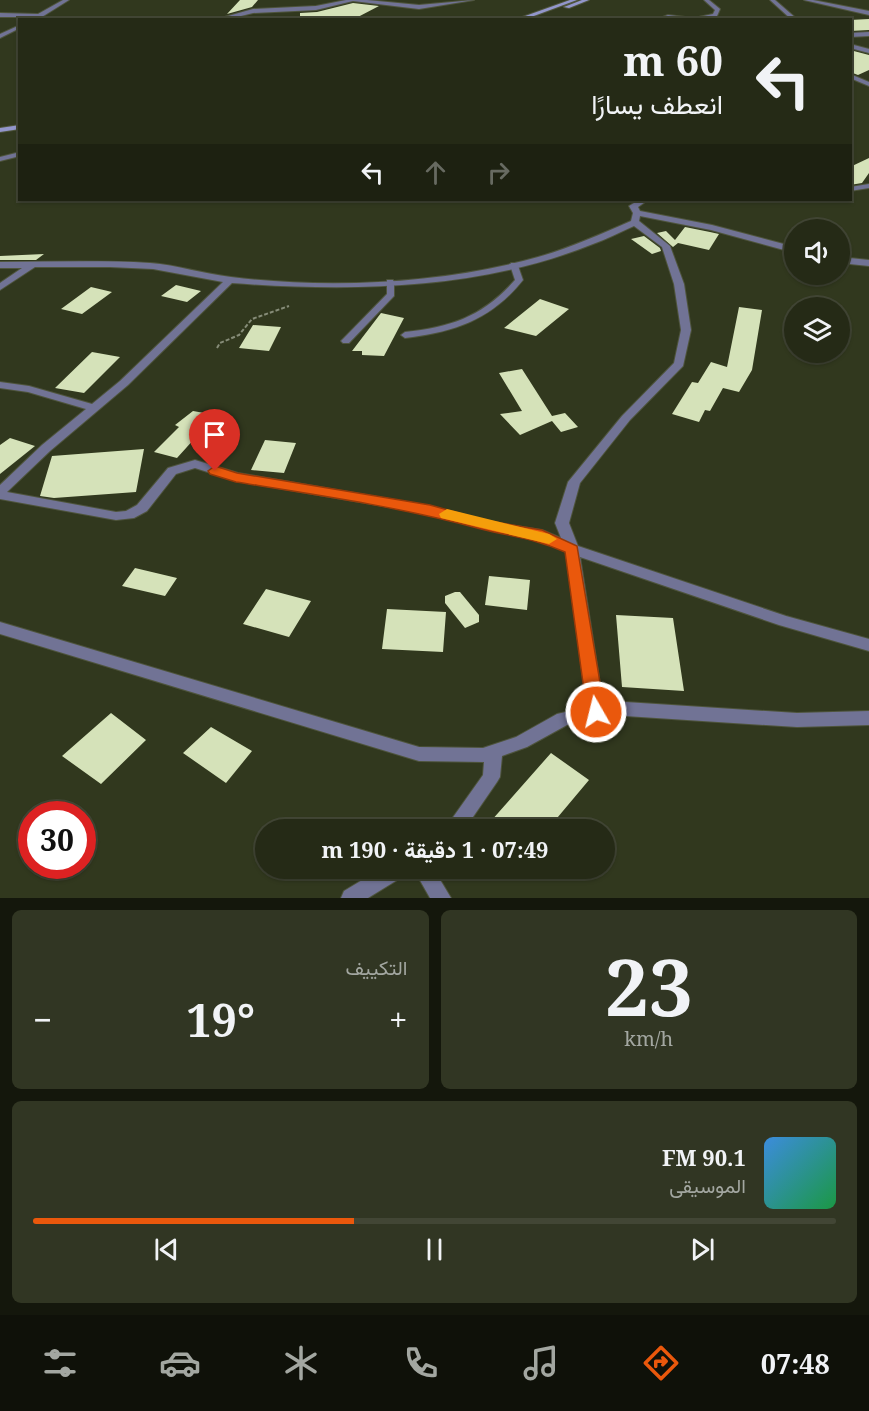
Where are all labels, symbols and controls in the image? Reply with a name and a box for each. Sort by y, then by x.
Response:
text: 60 m [623,31,723,88]
icon: left [744,42,822,120]
text: انعطف يسارًا [591,85,723,122]
icon: left [356,156,389,189]
icon: ahead [419,156,452,189]
icon: right [482,156,515,189]
map controls [784,219,850,363]
button: sound [784,219,850,285]
button: layers [784,297,850,363]
pin [189,409,240,471]
icon: arrive [198,418,231,451]
position arrow [564,680,628,744]
speed limit sign: 30 [18,801,96,879]
text: 07:49 · 1 دقيقة · 190 m [321,834,549,864]
text: 23 [605,933,693,1039]
text: التكييف [345,954,408,981]
text: 19° [186,989,255,1050]
text: − [33,997,52,1042]
text: + [389,997,407,1042]
text: km/h [624,1025,673,1052]
text: 90.1 FM [662,1142,746,1172]
text: الموسيقى [669,1172,746,1199]
icon: previous [150,1233,183,1266]
icon: pause [418,1233,451,1266]
icon: next [686,1233,719,1266]
icon: filters [39,1342,81,1384]
icon: car [159,1342,201,1384]
icon: climate [280,1342,322,1384]
icon: phone [400,1342,442,1384]
icon: music [520,1342,562,1384]
icon: directions [640,1342,682,1384]
text: 07:48 [761,1345,830,1382]

